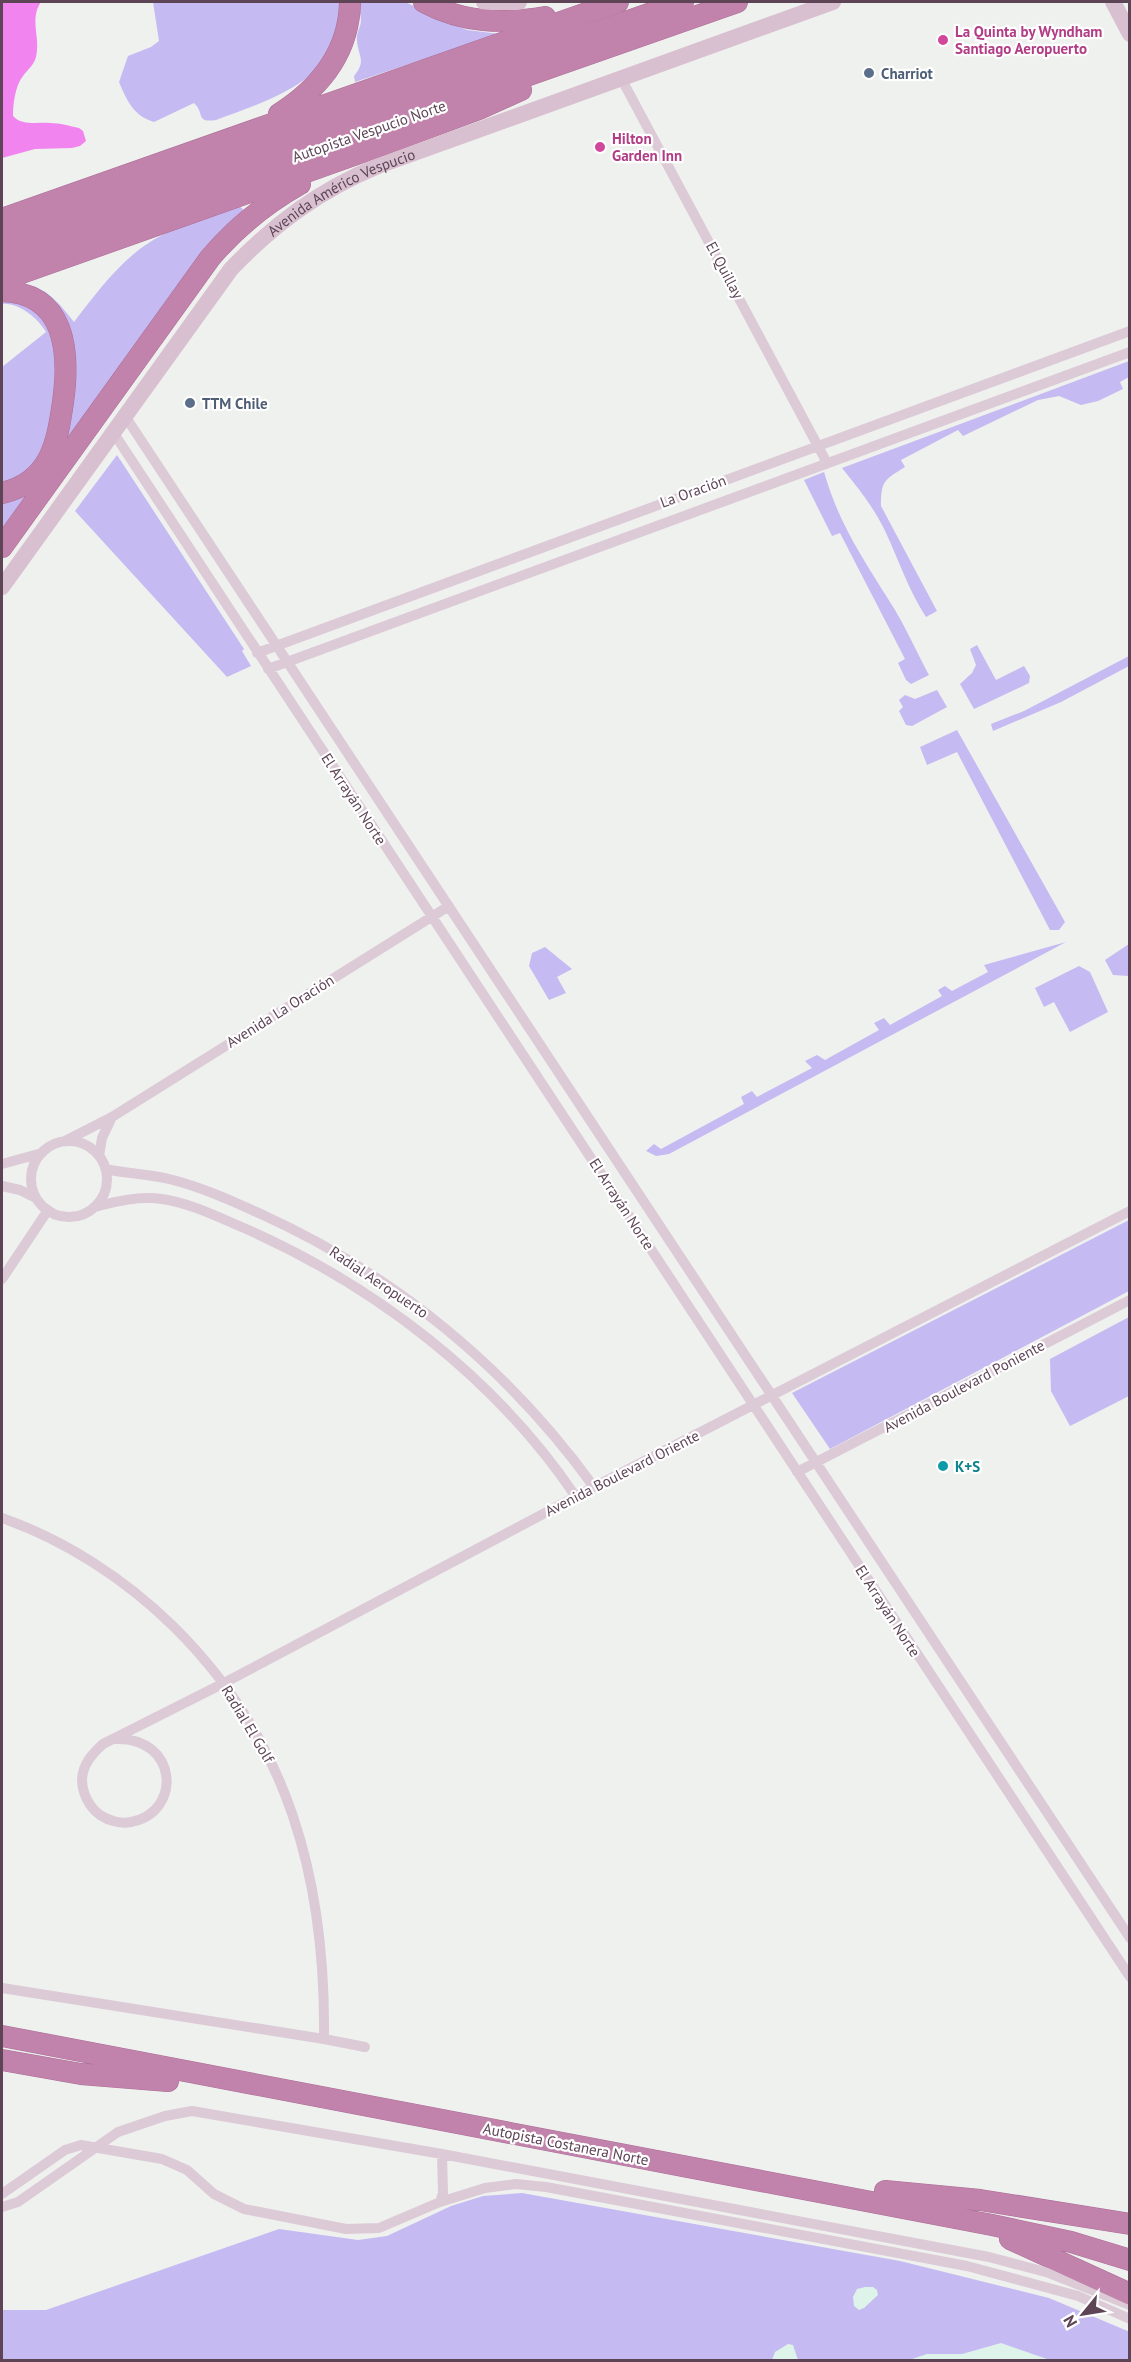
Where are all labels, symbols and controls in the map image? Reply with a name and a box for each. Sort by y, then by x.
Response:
place label: La Quinta by Wyndham Santiago Aeropuerto [955,22,1102,58]
marker: La Quinta by Wyndham Santiago Aeropuerto [936,33,950,47]
place label: Charriot [881,64,934,83]
marker: Charriot [862,66,876,80]
street label: Autopista Vespucio Norte [290,96,448,166]
place label: Hilton Garden Inn [612,129,682,165]
marker: Hilton Garden Inn [593,140,607,154]
street label: Avenida Américo Vespucio [263,144,418,240]
street label: El Quillay [702,238,748,302]
place label: TTM Chile [202,394,268,413]
marker: TTM Chile [183,396,197,410]
street label: La Oración [657,470,729,512]
street label: El Arrayán Norte [317,750,391,848]
street label: Avenida La Oración [223,970,337,1052]
street label: El Arrayán Norte [585,1155,659,1253]
street label: Radial Aeropuerto [326,1242,432,1322]
street label: Avenida Boulevard Poniente [880,1335,1048,1437]
street label: Avenida Boulevard Oriente [542,1426,702,1520]
place label: K+S [955,1457,980,1476]
marker: K+S [936,1459,950,1473]
street label: El Arrayán Norte [851,1562,925,1660]
street label: Radial El Golf [217,1682,279,1767]
street label: Autopista Costanera Norte [482,2119,650,2169]
north arrow [1053,2284,1113,2344]
text: N [1059,2312,1081,2331]

